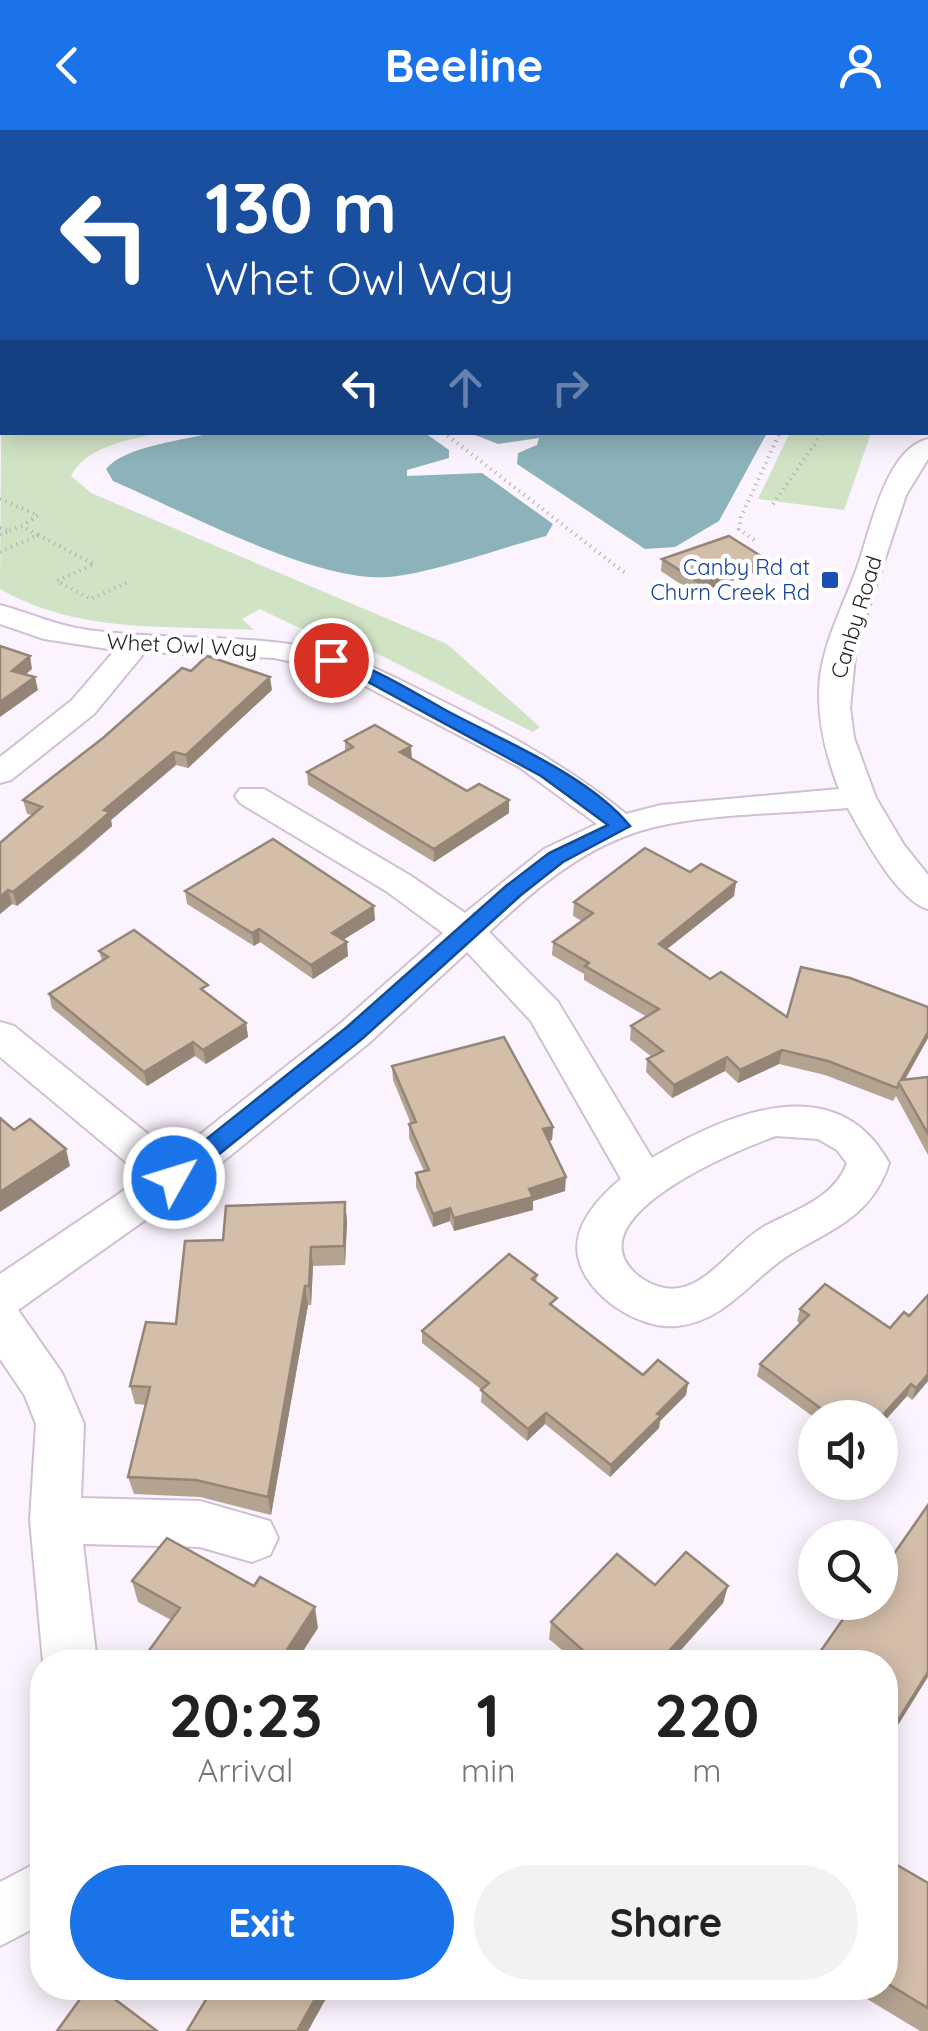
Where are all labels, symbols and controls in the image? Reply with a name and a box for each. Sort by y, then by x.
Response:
text: Beeline [385,37,543,93]
icon: back [40,38,95,93]
icon: person [833,38,888,93]
text: 130 m [205,163,397,251]
icon: left [40,170,170,300]
text: Whet Owl Way [205,250,514,306]
icon: left [333,360,388,415]
icon: ahead [438,360,493,415]
icon: right [543,360,598,415]
street label: Canby Road [824,552,888,682]
place label: Canby Rd at Churn Creek Rd [650,553,810,606]
marker: Canby Rd at Churn Creek Rd [819,569,841,591]
pin [289,618,374,703]
street label: Whet Owl Way [106,627,258,663]
icon: arrive [304,633,359,688]
position arrow [122,1126,226,1230]
map controls [798,1400,898,1620]
button: sound [798,1400,898,1500]
button: search [798,1520,898,1620]
text: 20:23 [169,1677,322,1752]
text: 1 [477,1677,500,1752]
text: 220 [654,1677,759,1752]
text: Arrival [198,1750,293,1790]
text: min [461,1750,516,1790]
text: m [692,1750,721,1790]
button: Exit [70,1865,454,1980]
button: Share [474,1865,858,1980]

